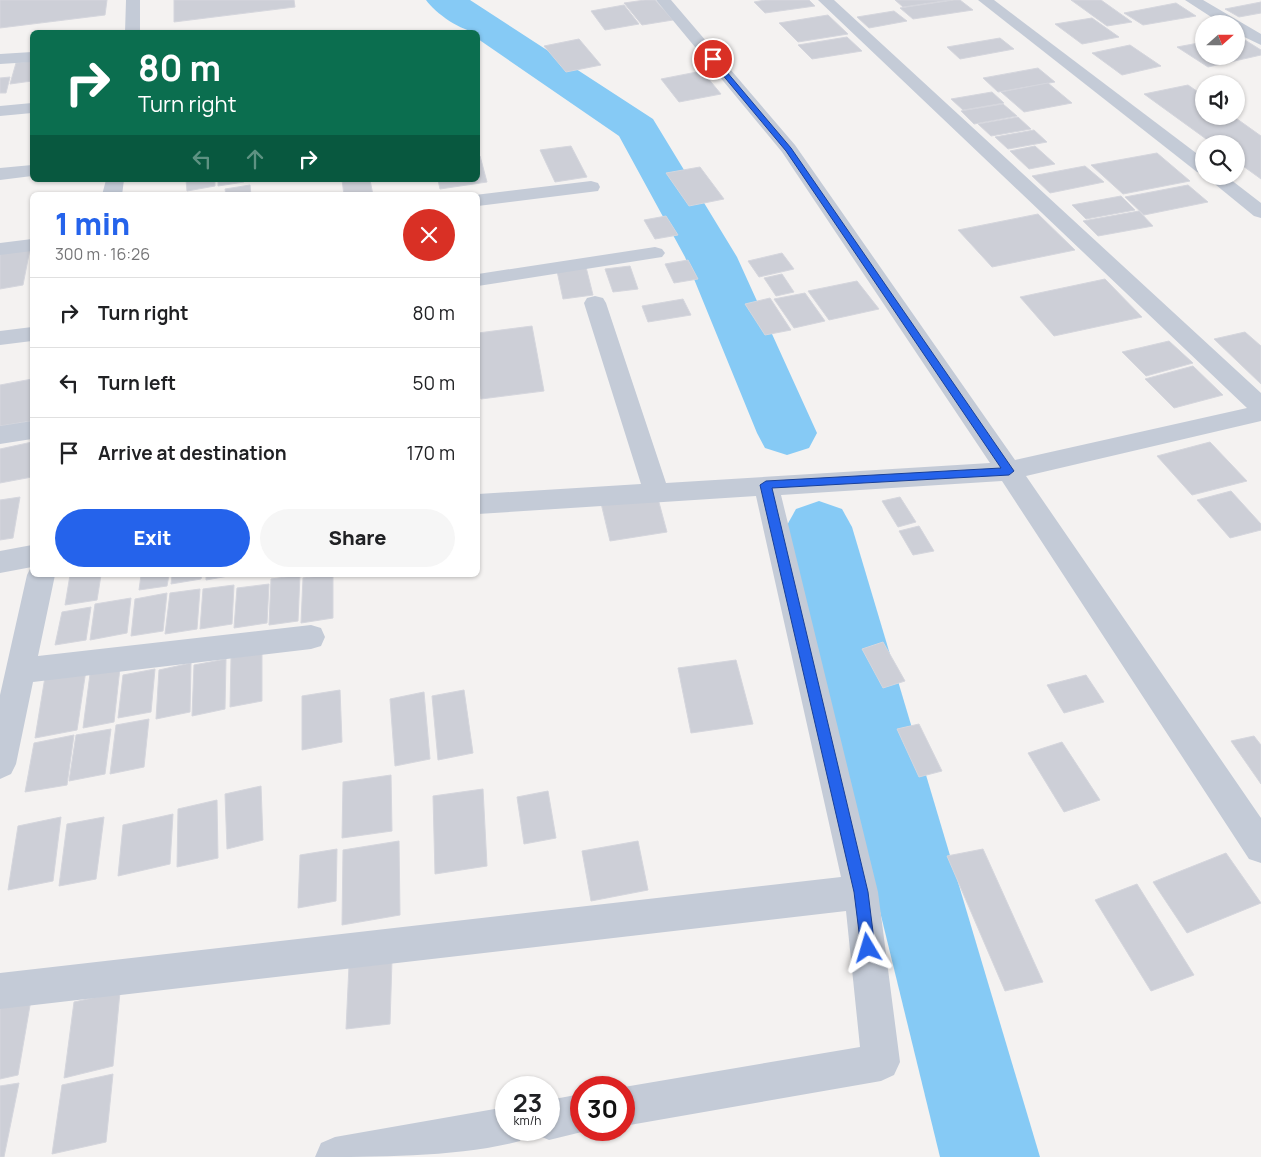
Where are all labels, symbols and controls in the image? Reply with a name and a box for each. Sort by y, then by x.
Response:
north arrow [1195,15,1245,65]
map controls [1195,15,1245,185]
pin [692,38,734,80]
text: 80 m [138,44,221,92]
icon: arrive [699,45,727,73]
icon: right [55,50,120,115]
button: sound [1195,75,1245,125]
text: Turn right [138,89,236,119]
button: search [1195,135,1245,185]
icon: left [188,145,216,173]
icon: ahead [241,145,269,173]
icon: right [294,145,322,173]
text: 1 min [55,203,130,244]
button: close [403,209,455,261]
text: 300 m · 16:26 [55,243,150,265]
icon: right [55,299,83,327]
text: Turn right [98,300,188,326]
text: 80 m [412,300,455,326]
icon: left [55,369,83,397]
text: Turn left [98,370,176,396]
text: 50 m [413,370,455,396]
icon: arrive [55,439,83,467]
text: Arrive at destination [98,440,287,466]
text: 170 m [407,440,455,466]
button: Exit [55,509,250,567]
button: Share [260,509,455,567]
position arrow [841,921,893,973]
speed limit sign: 30 [570,1076,635,1141]
text: 23 [513,1085,542,1120]
text: km/h [514,1112,541,1129]

